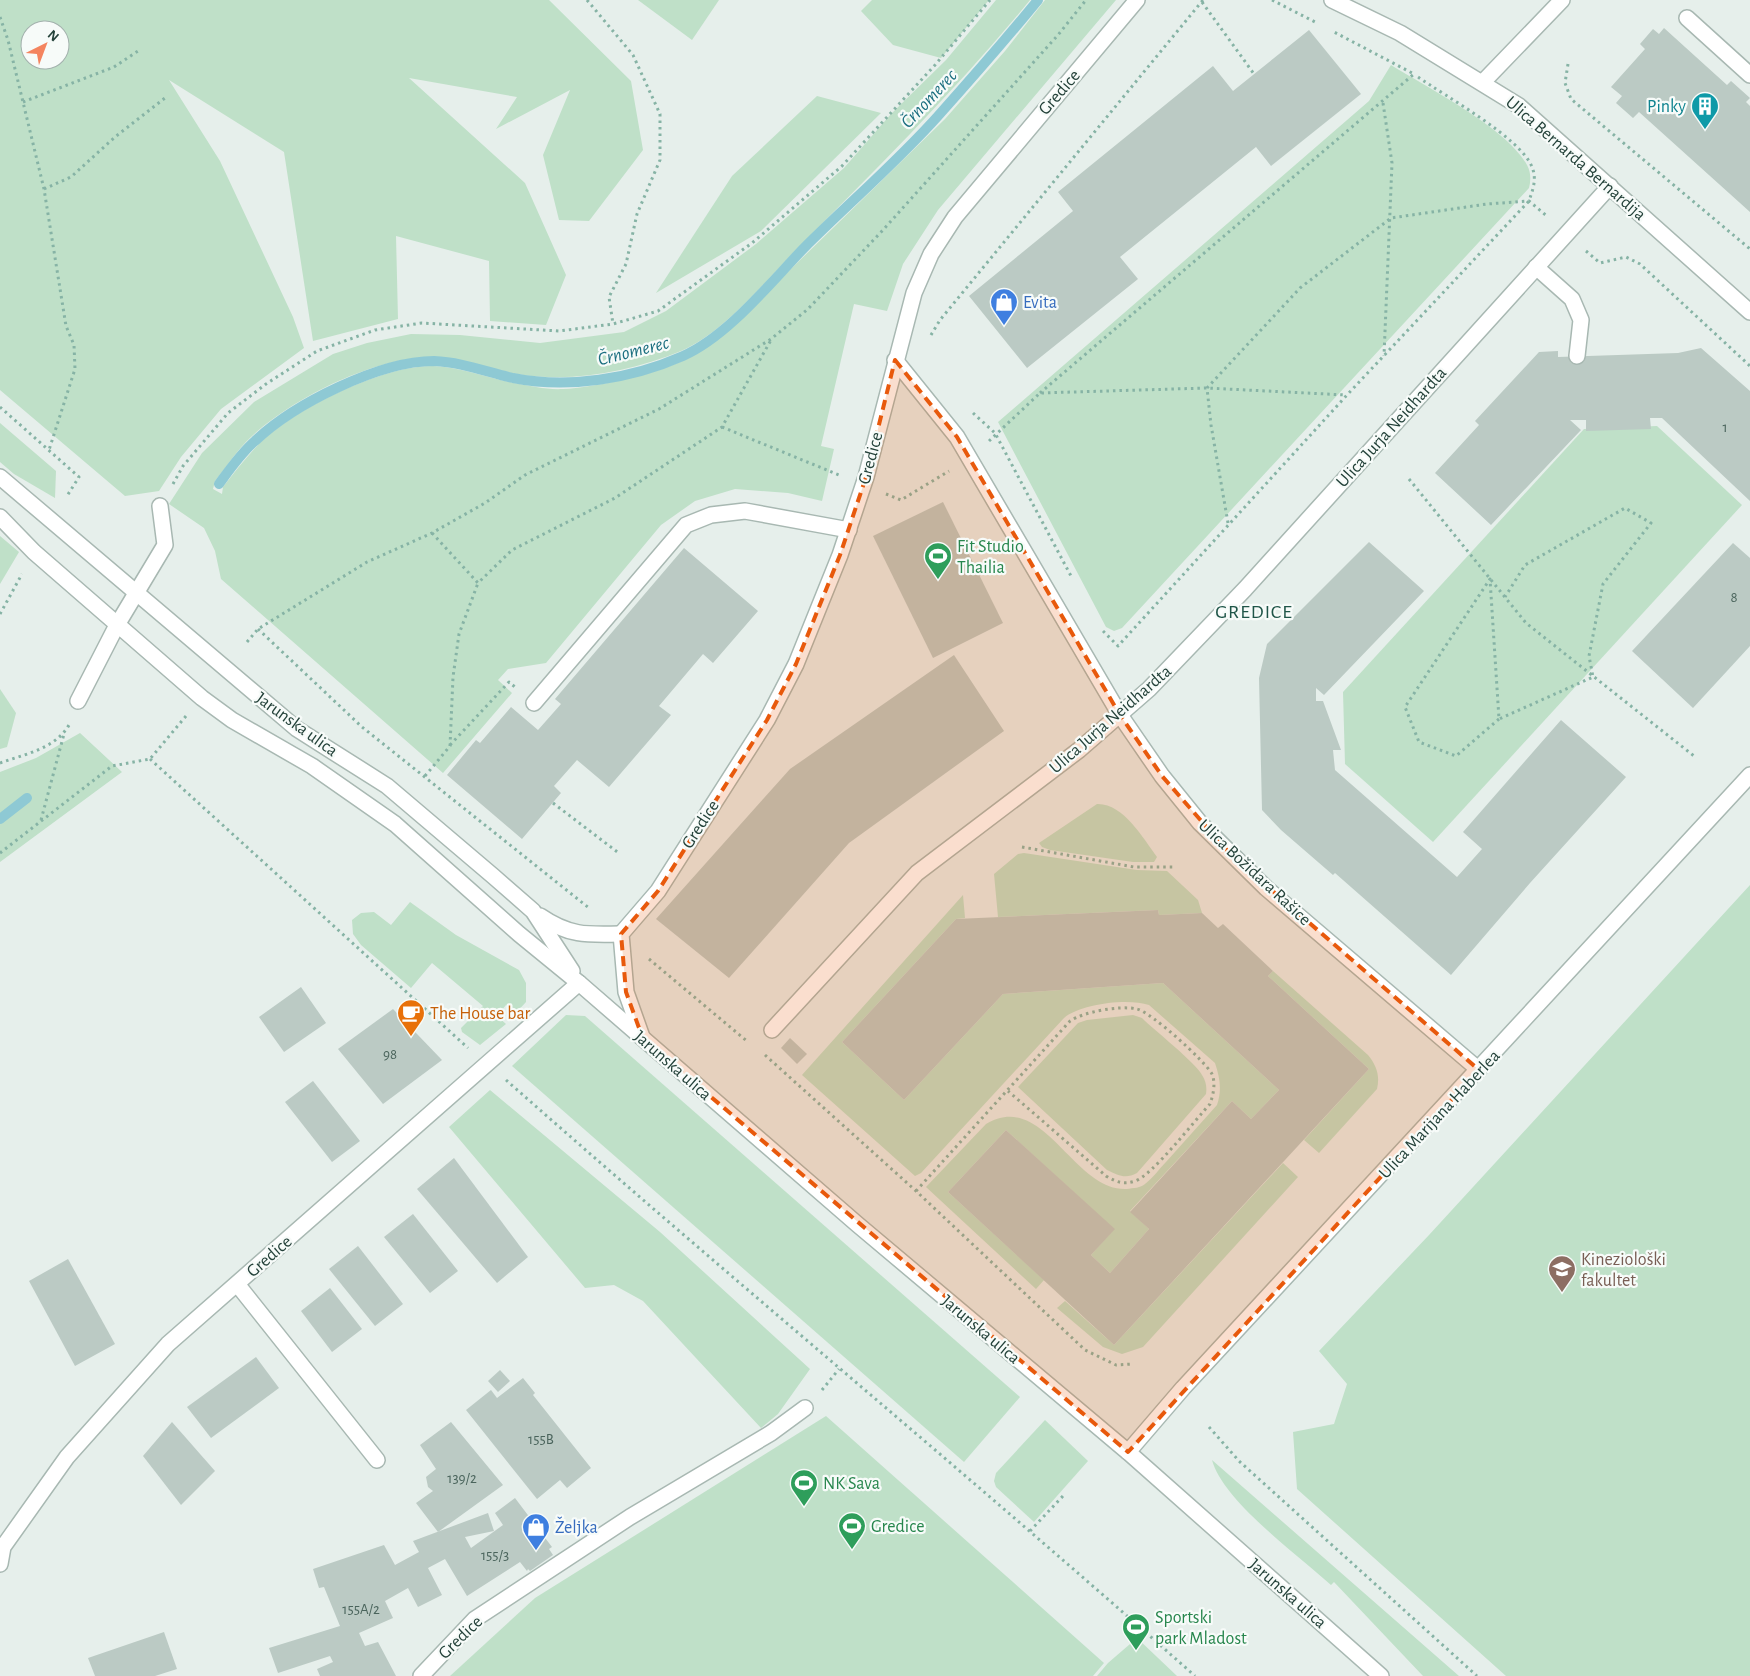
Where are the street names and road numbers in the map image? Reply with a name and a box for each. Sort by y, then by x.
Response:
street label: Gredice [1035,67,1084,119]
street label: Ulica Bernarda Bernardija [1502,93,1649,224]
street label: Ulica Jurja Neidhardta [1333,364,1450,491]
street label: Gredice [855,430,887,486]
street label: Ulica Jurja Neidhardta [1046,662,1175,777]
street label: Jarunska ulica [252,689,341,760]
street label: Gredice [679,797,723,852]
street label: Ulica Božidara Rašice [1195,816,1314,929]
street label: Jarunska ulica [630,1027,715,1104]
street label: Ulica Marijana Haberlea [1376,1047,1504,1182]
street label: Gredice [244,1232,296,1281]
street label: Jarunska ulica [938,1292,1023,1368]
street label: Jarunska ulica [1245,1555,1330,1632]
street label: Gredice [435,1613,486,1663]

